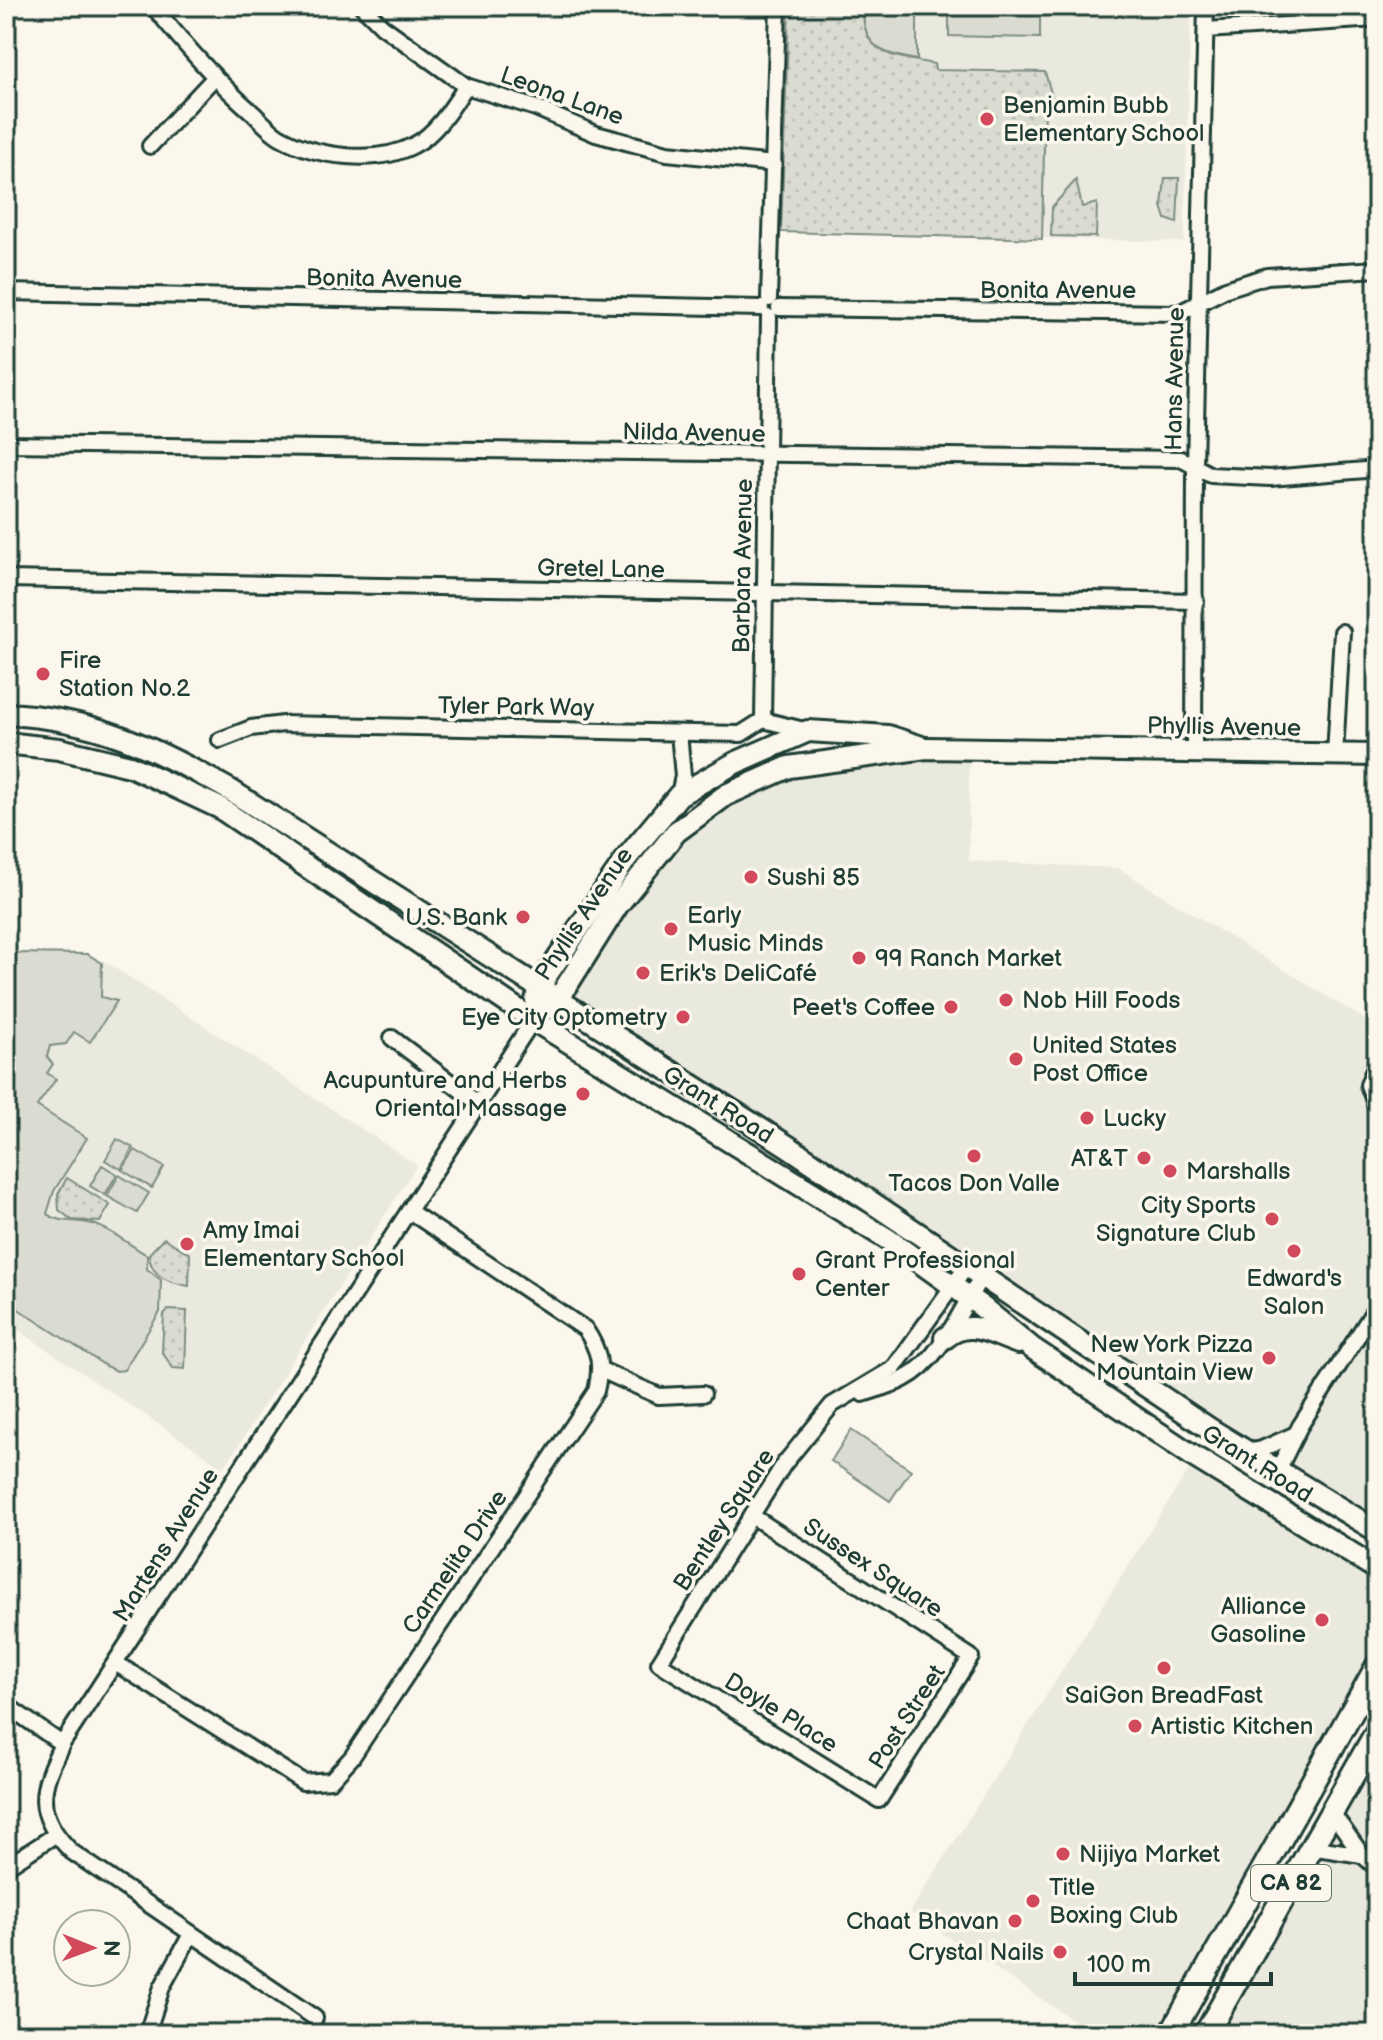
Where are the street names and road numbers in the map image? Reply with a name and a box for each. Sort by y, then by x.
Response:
street label: Leona Lane [496,60,628,132]
street label: Bonita Avenue [306,263,462,295]
street label: Bonita Avenue [980,276,1136,305]
street label: Hans Avenue [1159,307,1191,451]
street label: Nilda Avenue [622,417,766,449]
street label: Barbara Avenue [727,478,759,654]
street label: Gretel Lane [537,553,665,585]
street label: Tyler Park Way [438,691,595,723]
street label: Phyllis Avenue [1147,711,1301,743]
street label: Phyllis Avenue [529,842,639,986]
street label: Grant Road [657,1060,779,1150]
street label: Grant Road [1196,1419,1318,1509]
street label: Bentley Square [667,1443,781,1597]
street label: Martens Avenue [107,1462,225,1628]
street label: Carmelita Drive [396,1484,514,1640]
street label: Sussex Square [798,1512,948,1624]
street label: Post Street [862,1659,952,1775]
street label: Doyle Place [719,1667,843,1759]
road number: CA 82 [1251,1865,1331,1901]

